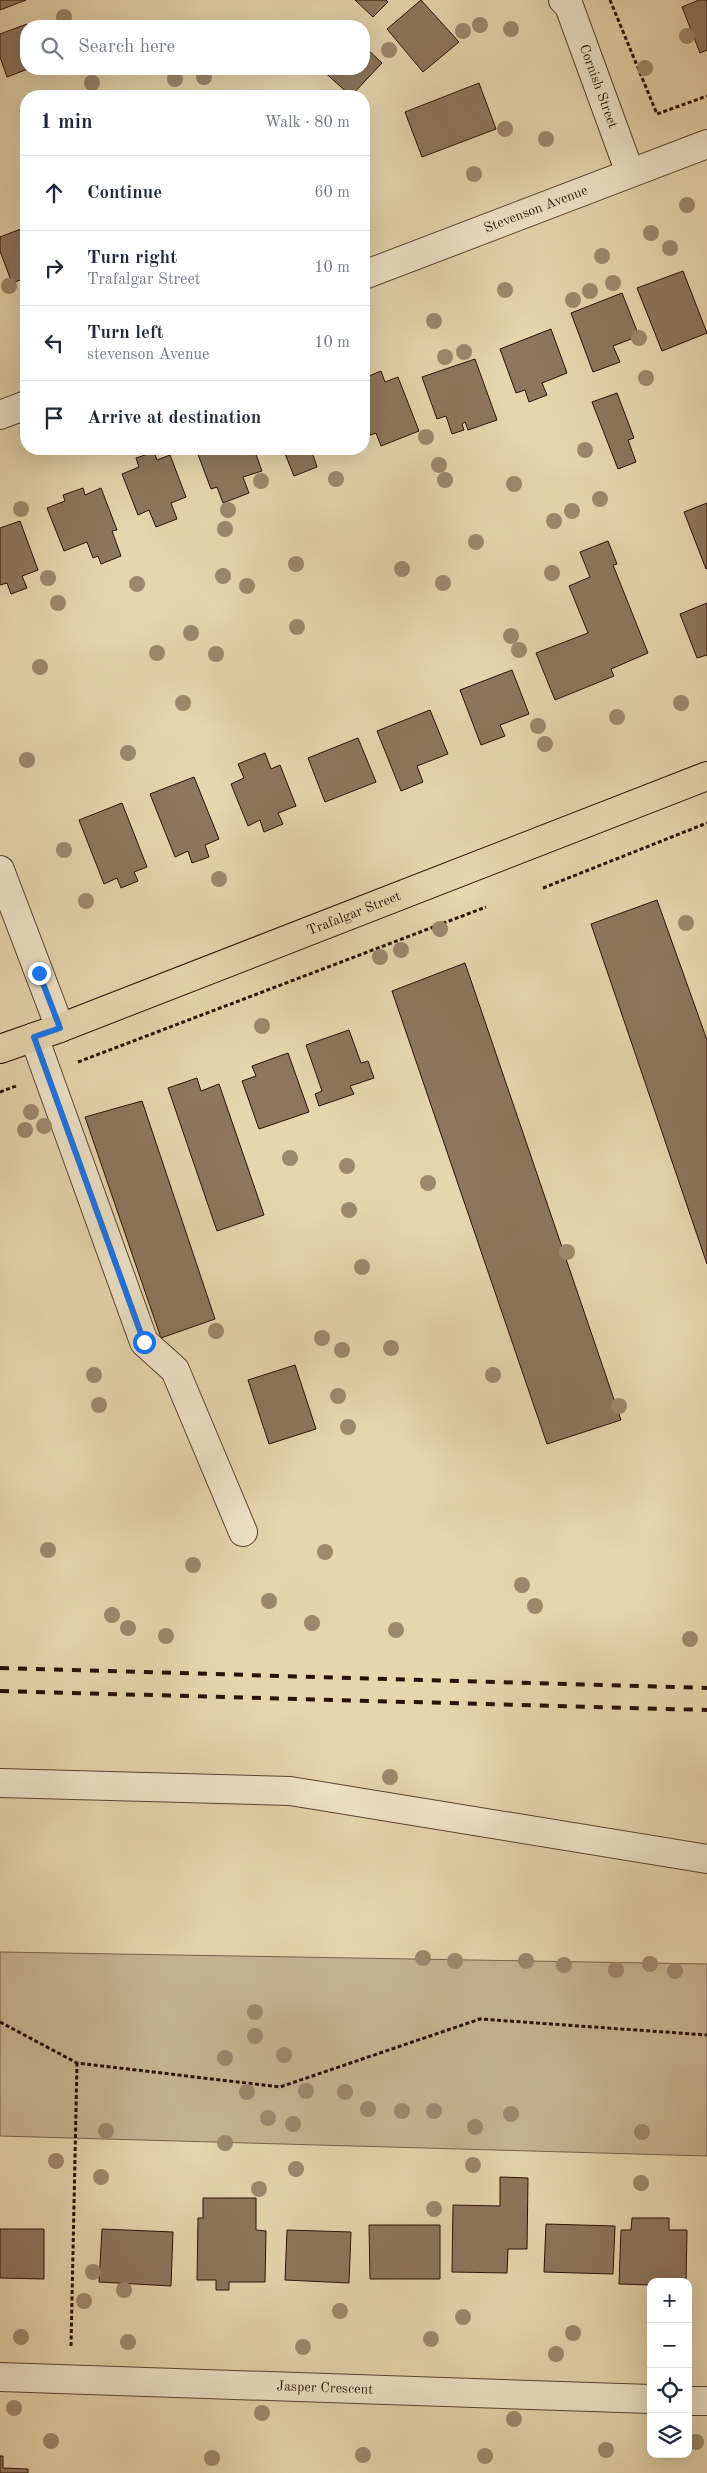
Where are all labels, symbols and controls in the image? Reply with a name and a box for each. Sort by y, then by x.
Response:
search box [20,20,370,75]
icon: search [38,34,66,62]
text: Search here [78,38,175,57]
street label: Cornish Street [577,42,620,130]
text: 1 min [40,112,93,133]
text: Walk · 80 m [264,115,350,131]
icon: ahead [40,179,68,207]
street label: Stevenson Avenue [482,183,590,235]
text: Continue [87,184,162,203]
text: 60 m [314,185,350,201]
text: Turn right [87,249,177,268]
icon: right [40,254,68,282]
text: 10 m [314,260,350,276]
text: Trafalgar Street [87,272,200,288]
text: Turn left [87,324,164,343]
icon: left [40,329,68,357]
text: 10 m [314,335,350,351]
text: stevenson Avenue [87,347,209,363]
icon: arrive [40,404,68,432]
text: Arrive at destination [87,409,261,428]
street label: Trafalgar Street [305,889,403,938]
route end [28,962,51,985]
route start [133,1331,156,1354]
map controls [647,2278,692,2458]
button: + [647,2278,692,2323]
button: − [647,2323,692,2368]
button: locate [647,2368,692,2413]
street label: Jasper Crescent [276,2379,373,2397]
button: layers [647,2413,692,2458]

